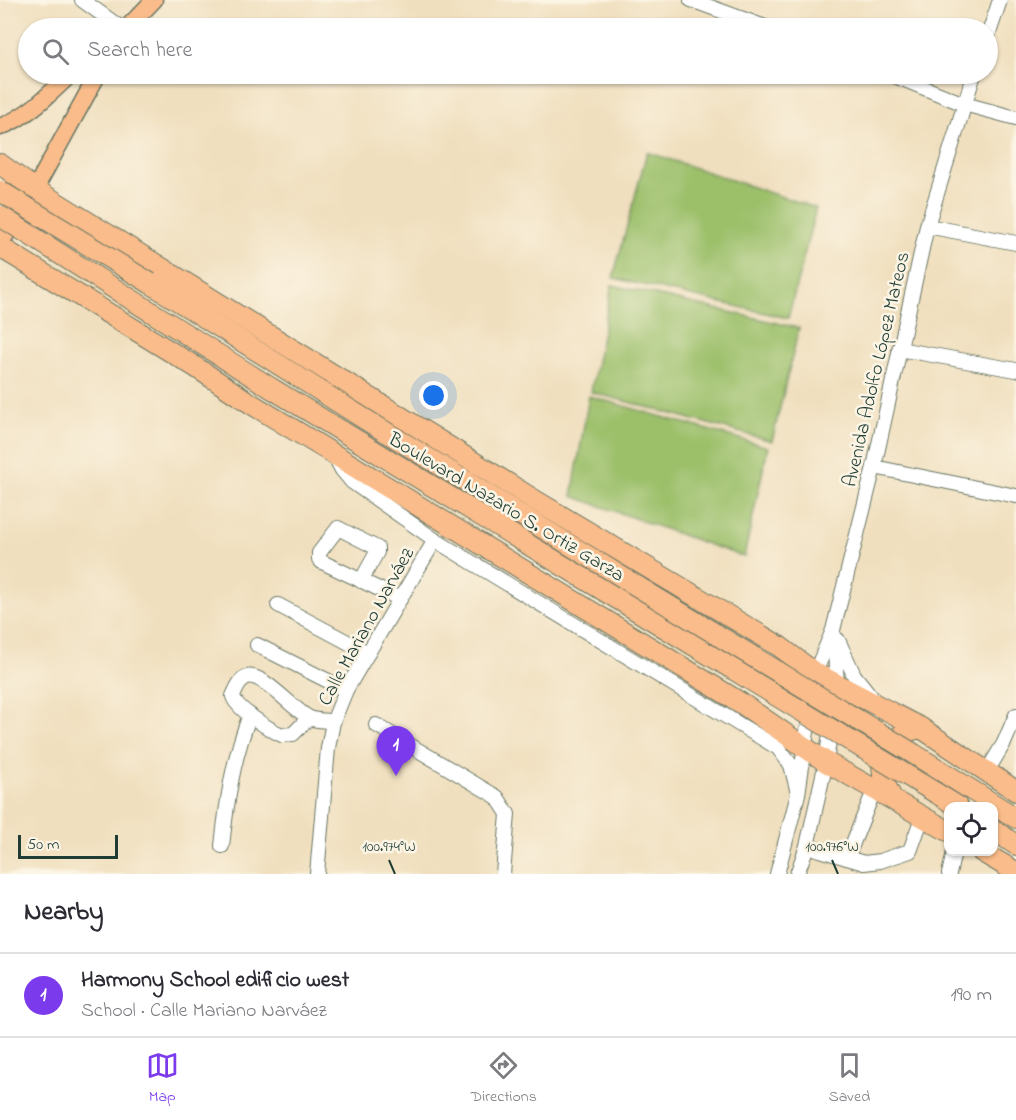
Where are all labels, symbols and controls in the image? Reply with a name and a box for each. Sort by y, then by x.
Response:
search box [18,18,998,84]
icon: search [39,35,72,68]
text: Search here [87,35,192,67]
street label: Avenida Adolfo López Mateos [836,249,919,490]
your location [419,381,448,410]
street label: Boulevard Nazario S. Ortiz Garza [381,425,629,590]
street label: Calle Mariano Narváez [312,542,423,712]
pin: 1 [376,726,416,776]
map controls [944,802,998,856]
button: locate [944,802,998,856]
scale bar [18,832,118,860]
text: 50 m [27,833,59,857]
text: 100.974°W [362,836,416,858]
text: 100.976°W [805,836,859,858]
text: Nearby [24,894,103,932]
text: Harmony School edificio west [81,965,349,997]
text: 1 [40,981,47,1010]
text: 190 m [950,981,992,1010]
text: School · Calle Mariano Narváez [81,997,327,1026]
tab: Map [146,1049,179,1109]
tab: Directions [470,1049,537,1109]
tab: Saved [828,1049,870,1109]

